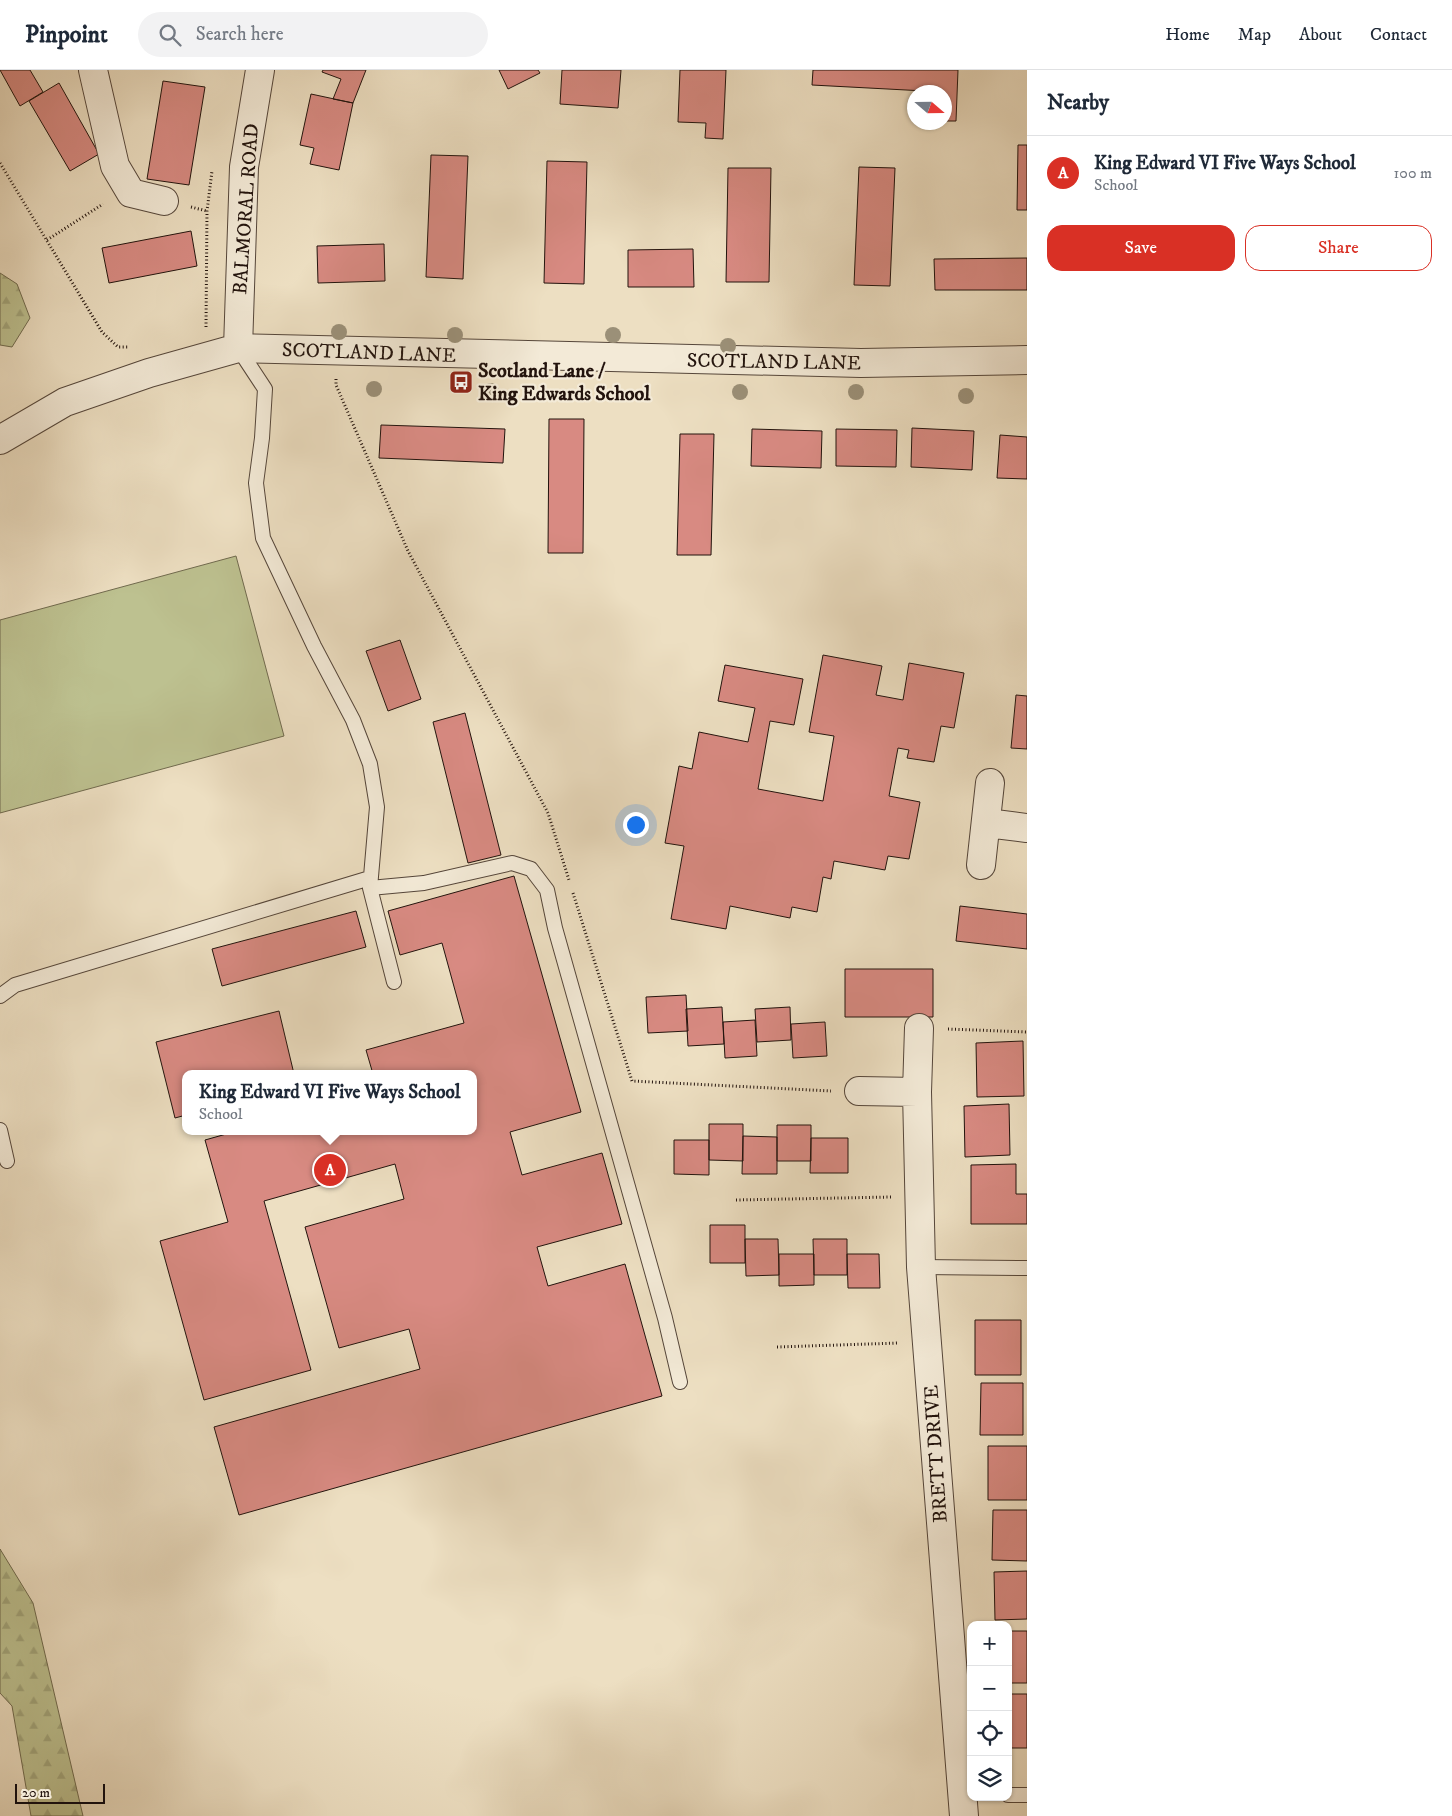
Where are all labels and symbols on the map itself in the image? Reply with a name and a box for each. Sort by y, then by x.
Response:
north arrow [907,85,952,130]
street label: BALMORAL ROAD [228,123,265,295]
street label: SCOTLAND LANE [281,338,456,369]
street label: SCOTLAND LANE [687,348,861,377]
place label: Scotland Lane / King Edwards School [478,359,651,407]
bus stop icon: Scotland Lane / King Edwards School [448,369,474,395]
your location [623,812,649,838]
pin: A [314,1151,346,1189]
street label: BRETT DRIVE [919,1384,954,1524]
scale bar [15,1781,105,1804]

